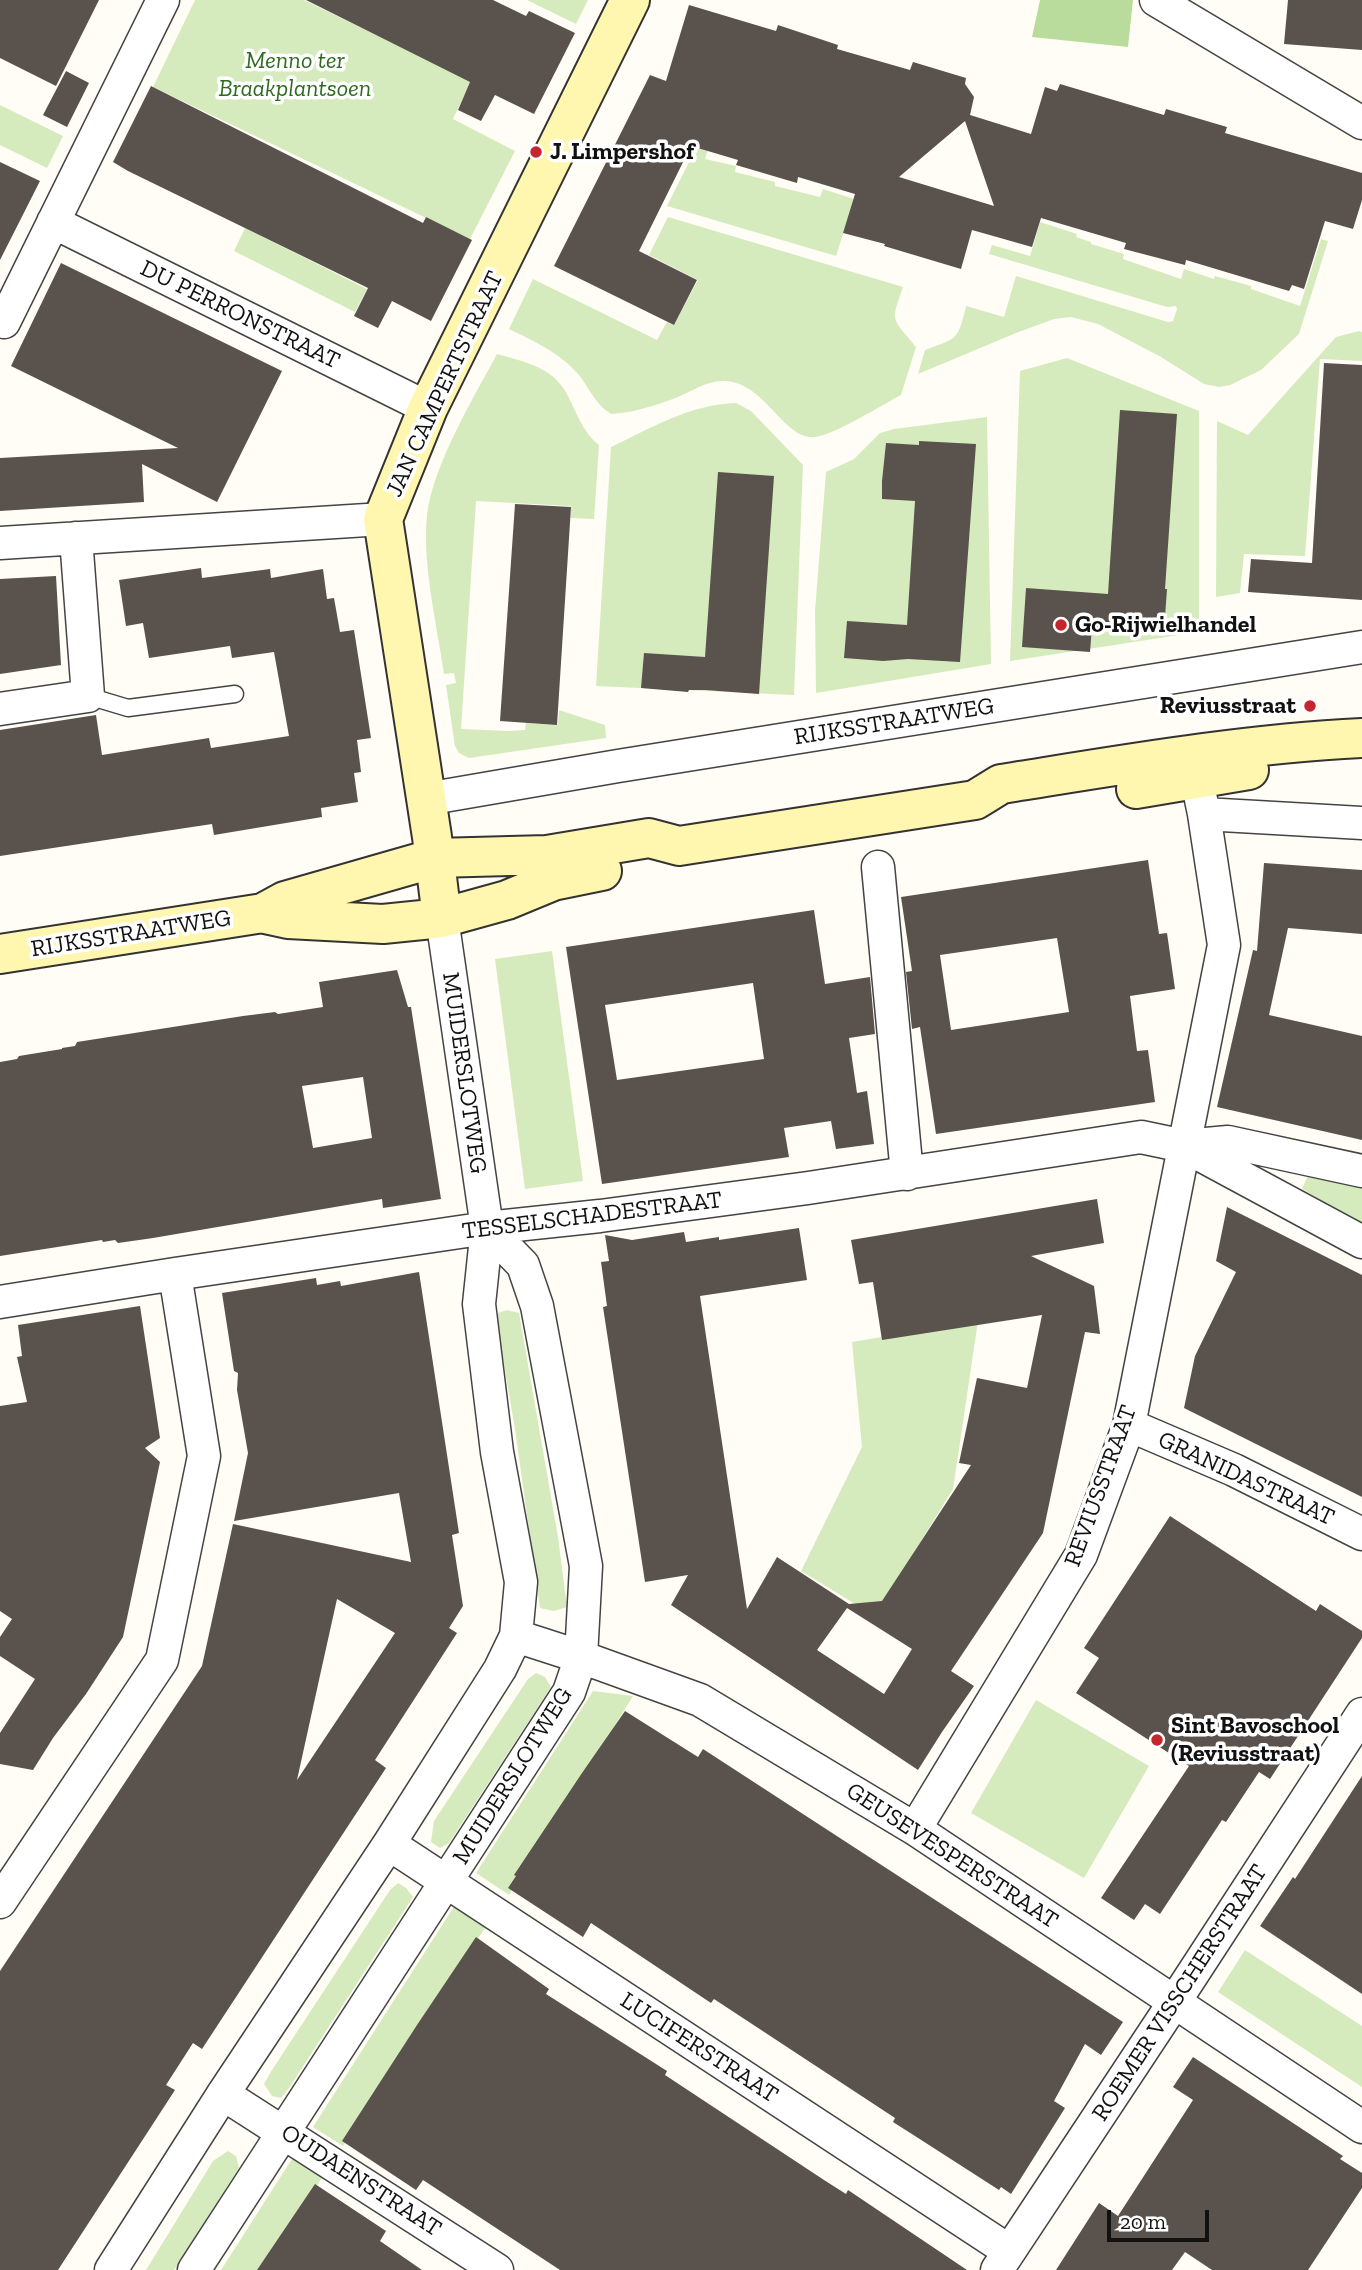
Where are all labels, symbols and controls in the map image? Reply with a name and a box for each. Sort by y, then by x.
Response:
park label: Menno ter Braakplantsoen [219,47,371,103]
place label: J. Limpershof [550,138,694,166]
marker: J. Limpershof [528,144,544,160]
street label: DU PERRONSTRAAT [135,254,345,376]
street label: JAN CAMPERTSTRAAT [380,267,510,501]
place label: Go-Rijwielhandel [1075,611,1256,639]
marker: Go-Rijwielhandel [1053,617,1069,633]
street label: RIJKSSTRAATWEG [792,692,996,752]
place label: Reviusstraat [1160,692,1296,720]
marker: Reviusstraat [1302,698,1318,714]
street label: RIJKSSTRAATWEG [29,904,233,964]
street label: MUIDERSLOTWEG [436,971,492,1175]
street label: TESSELSCHADESTRAAT [460,1186,724,1246]
street label: REVIUSSTRAAT [1059,1402,1143,1570]
street label: GRANIDASTRAAT [1153,1426,1339,1532]
street label: MUIDERSLOTWEG [447,1682,579,1870]
place label: Sint Bavoschool (Reviusstraat) [1171,1712,1339,1768]
marker: Sint Bavoschool (Reviusstraat) [1149,1732,1165,1748]
street label: GEUSEVESPERSTRAAT [841,1777,1063,1935]
street label: ROEMER VISSCHERSTRAAT [1086,1859,1274,2127]
street label: LUCIFERSTRAAT [615,1986,783,2110]
street label: OUDAENSTRAAT [275,2118,447,2244]
scale bar [1110,2196,1212,2240]
text: 20 m [1120,2209,1166,2234]

